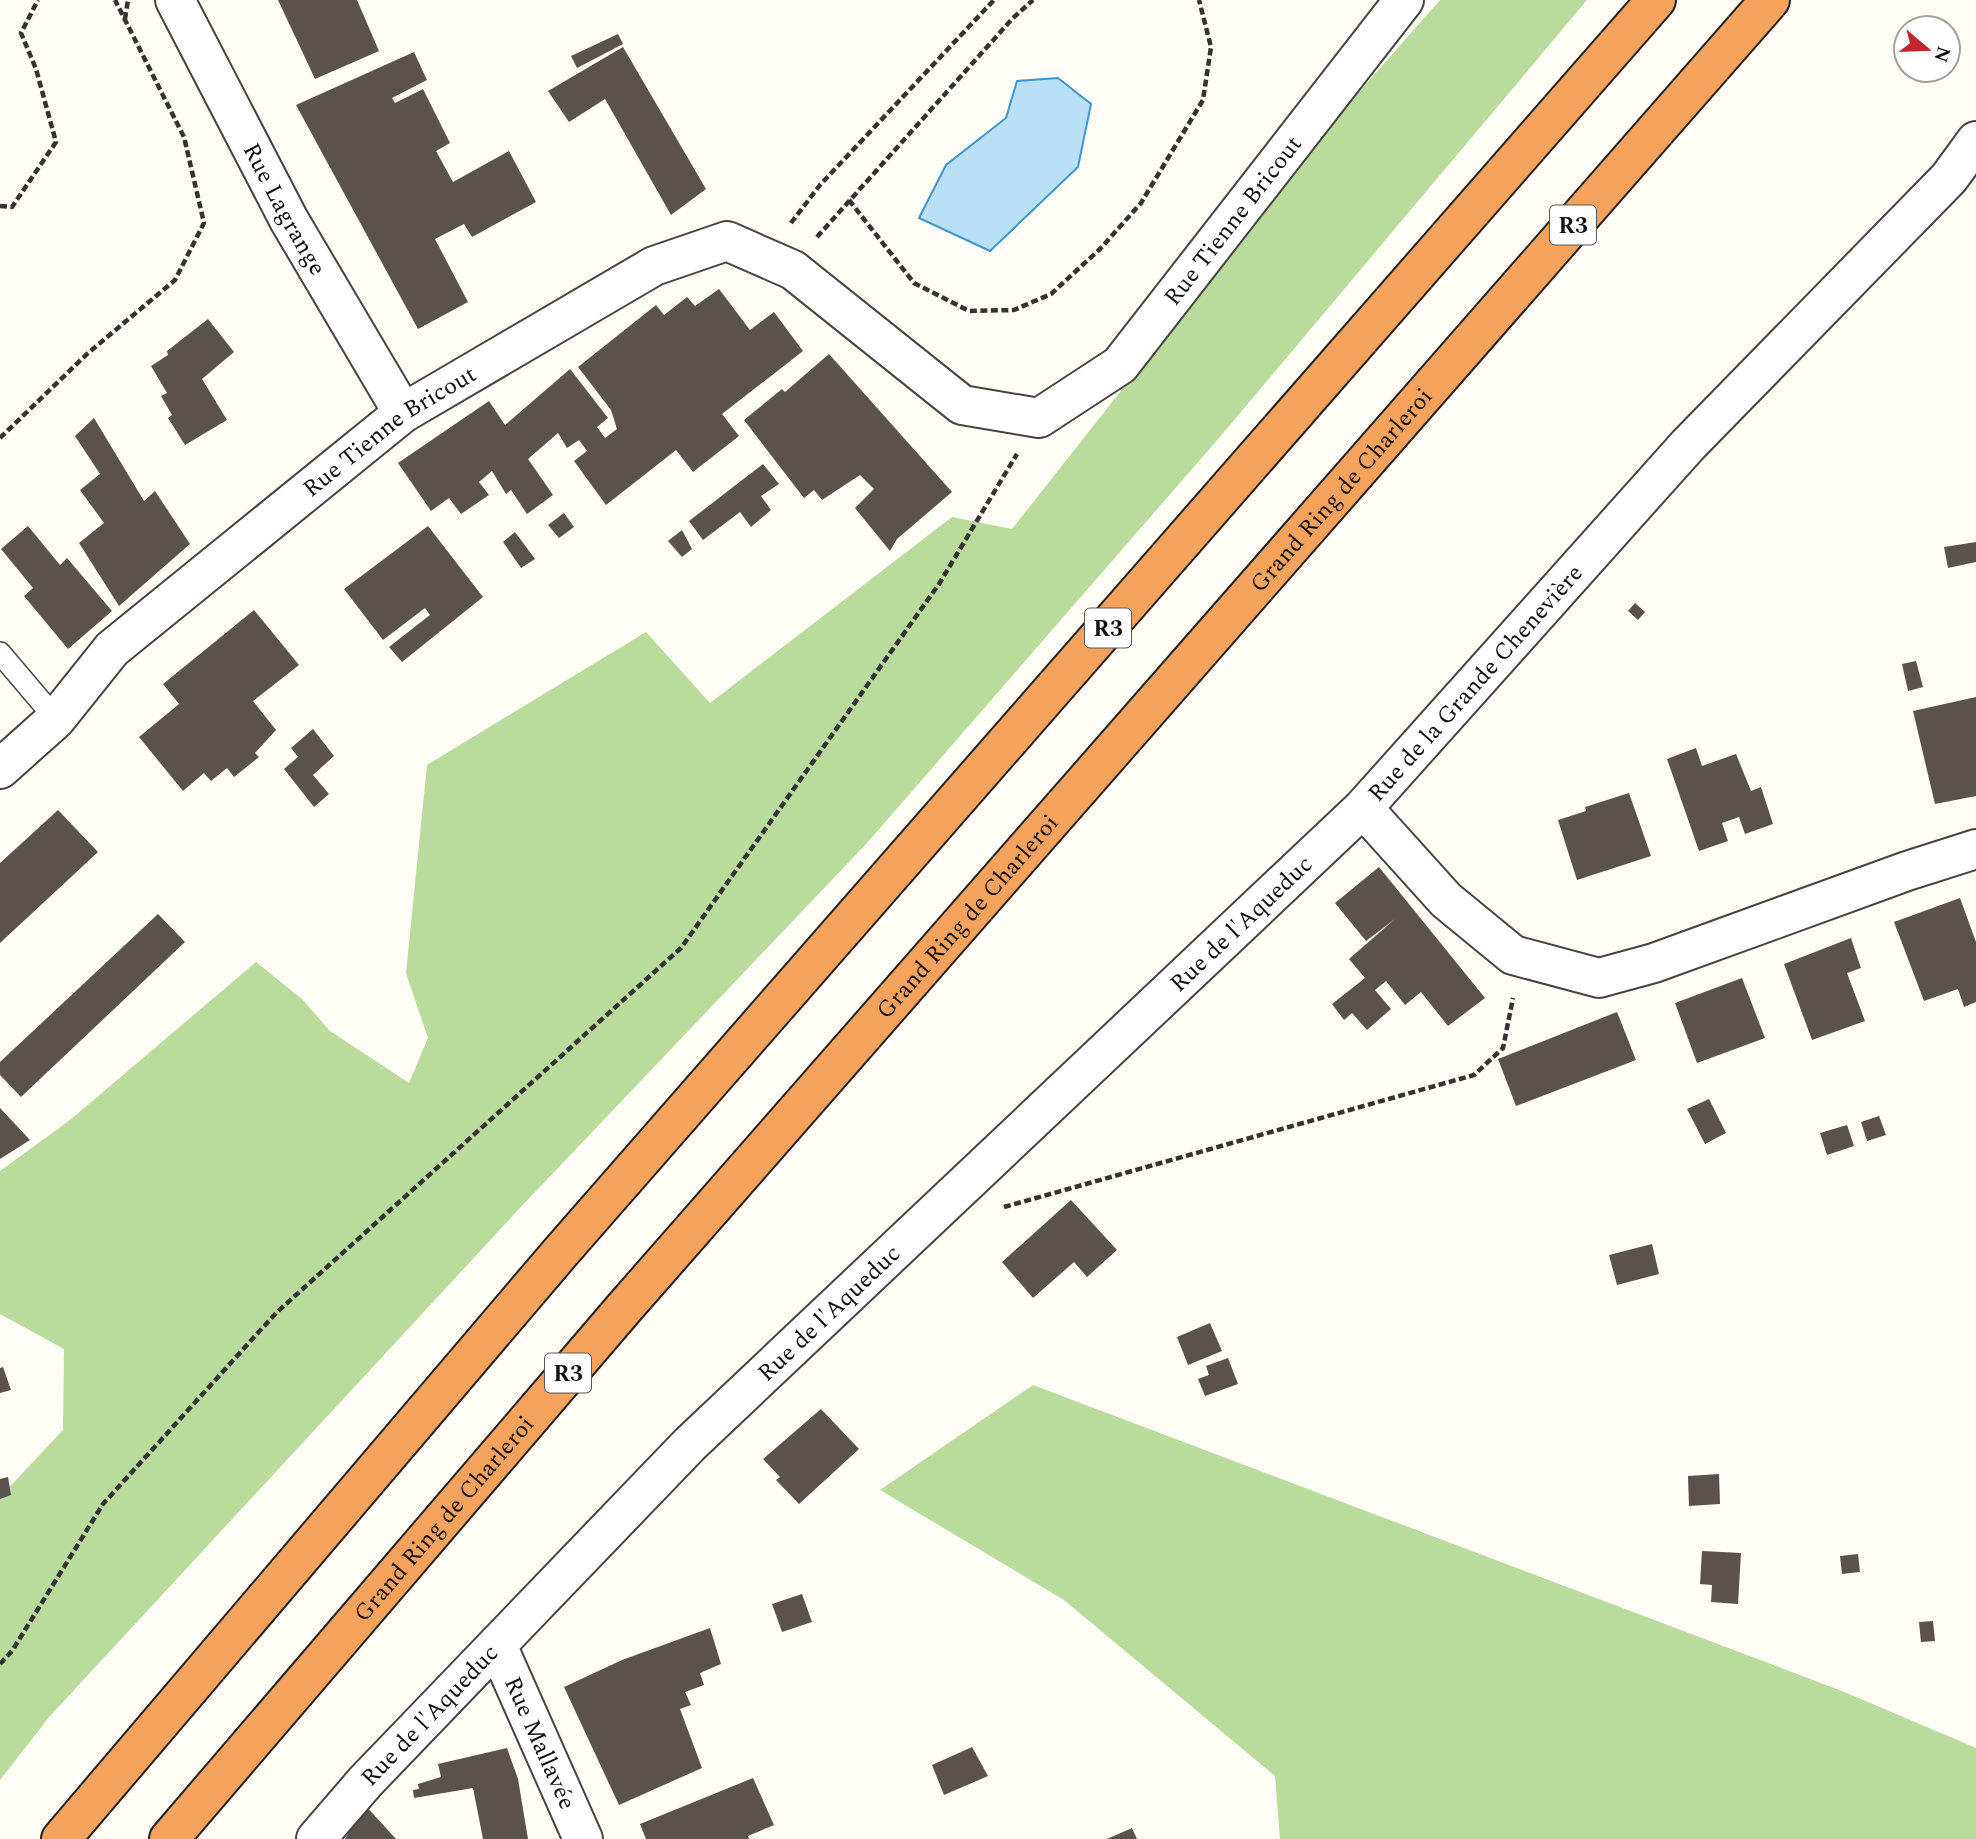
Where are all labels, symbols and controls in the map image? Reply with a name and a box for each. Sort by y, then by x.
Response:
north arrow [1892,14,1962,84]
text: N [1925,42,1958,66]
street label: Rue Tienne Bricout [1156,128,1311,314]
street label: Rue Lagrange [233,137,335,283]
road number: R3 [1550,206,1596,244]
street label: Rue Tienne Bricout [295,357,484,506]
street label: Grand Ring de Charleroi [1242,380,1441,601]
street label: Rue de la Grande Chenevière [1360,557,1592,810]
road number: R3 [1085,608,1131,648]
street label: Grand Ring de Charleroi [868,807,1068,1027]
street label: Rue de l'Aqueduc [1162,847,1321,1001]
street label: Rue de l'Aqueduc [750,1237,909,1390]
road number: R3 [545,1354,591,1392]
street label: Grand Ring de Charleroi [345,1408,543,1630]
street label: Rue de l'Aqueduc [353,1636,507,1795]
street label: Rue Mallavée [494,1671,585,1816]

